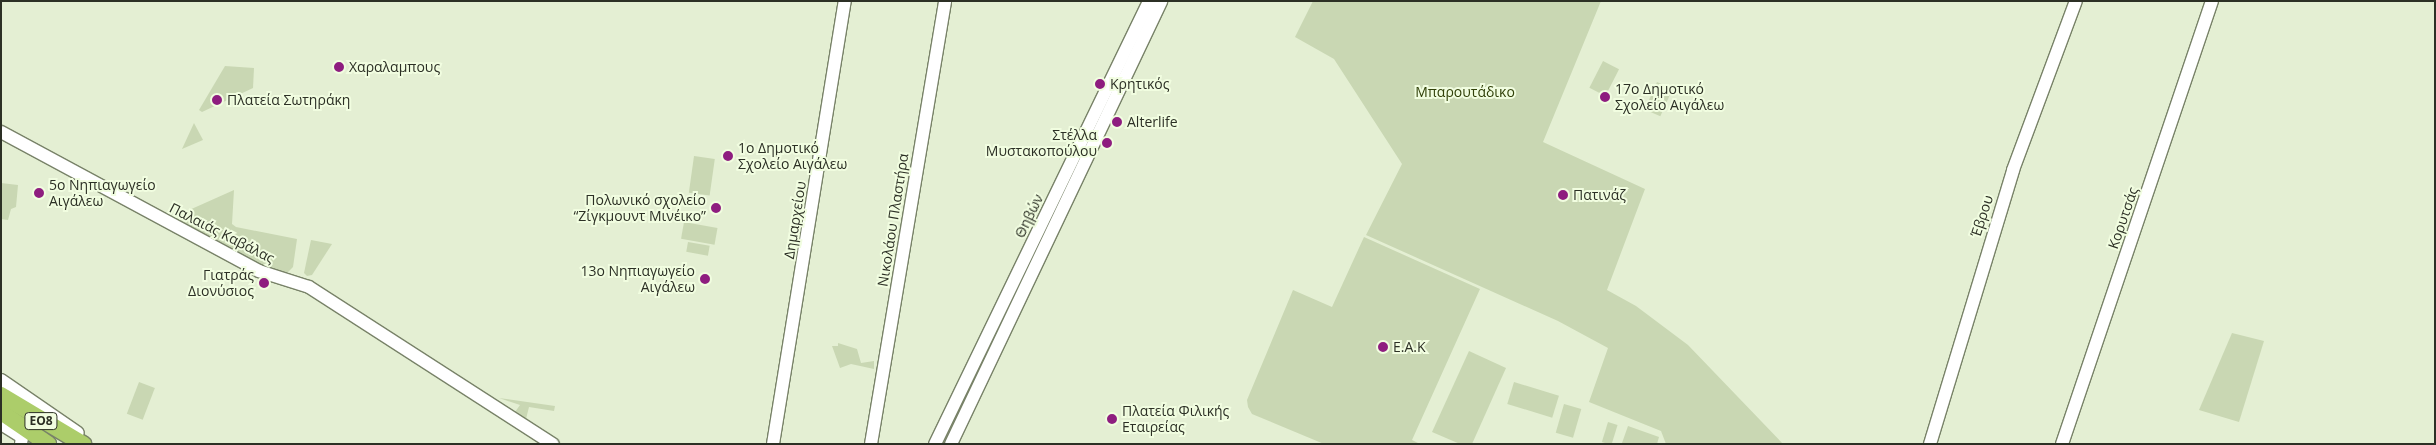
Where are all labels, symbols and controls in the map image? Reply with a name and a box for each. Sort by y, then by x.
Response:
place label: Χαραλαμπους [349,59,440,75]
marker: Χαραλαμπους [333,61,345,73]
place label: Κρητικός [1110,76,1169,92]
marker: Κρητικός [1094,78,1106,90]
place label: 17o Δημοτικό Σχολείο Αιγάλεω [1615,81,1724,114]
park label: Μπαρουτάδικο [1415,84,1515,100]
marker: 17o Δημοτικό Σχολείο Αιγάλεω [1599,91,1611,103]
place label: Πλατεία Σωτηράκη [227,92,350,108]
marker: Πλατεία Σωτηράκη [211,94,223,106]
place label: Alterlife [1127,114,1178,130]
marker: Alterlife [1111,116,1123,128]
place label: Στέλλα Μυστακοπούλου [986,127,1097,160]
marker: Στέλλα Μυστακοπούλου [1101,137,1113,149]
place label: 1ο Δημοτικό Σχολείο Αιγάλεω [738,140,847,172]
marker: 1ο Δημοτικό Σχολείο Αιγάλεω [722,150,734,162]
street label: Νικολάου Πλαστήρα [874,152,912,288]
place label: 5ο Νηπιαγωγείο Αιγάλεω [49,177,156,210]
street label: Δημαρχείου [781,180,809,260]
street label: Κορυτσάς [2105,185,2141,251]
marker: 5ο Νηπιαγωγείο Αιγάλεω [33,187,45,199]
place label: Πατινάζ [1573,187,1626,203]
marker: Πατινάζ [1557,189,1569,201]
street label: Θηβών [1011,191,1047,241]
place label: Πολωνικό σχολείο “Ζίγκμουντ Μινέικο” [573,192,706,224]
street label: Έβρου [1967,193,1997,239]
street label: Παλαιάς Καβάλας [167,199,277,267]
marker: Πολωνικό σχολείο “Ζίγκμουντ Μινέικο” [710,202,722,214]
place label: 13ο Νηπιαγωγείο Αιγάλεω [580,263,695,296]
place label: Γιατράς Διονύσιος [188,267,254,300]
marker: 13ο Νηπιαγωγείο Αιγάλεω [699,273,711,285]
marker: Γιατράς Διονύσιος [258,277,270,289]
place label: E.A.K [1393,339,1426,355]
marker: E.A.K [1377,341,1389,353]
place label: Πλατεία Φιλικής Εταιρείας [1122,403,1229,436]
road number: ΕΟ8 [23,412,58,431]
marker: Πλατεία Φιλικής Εταιρείας [1106,413,1118,425]

